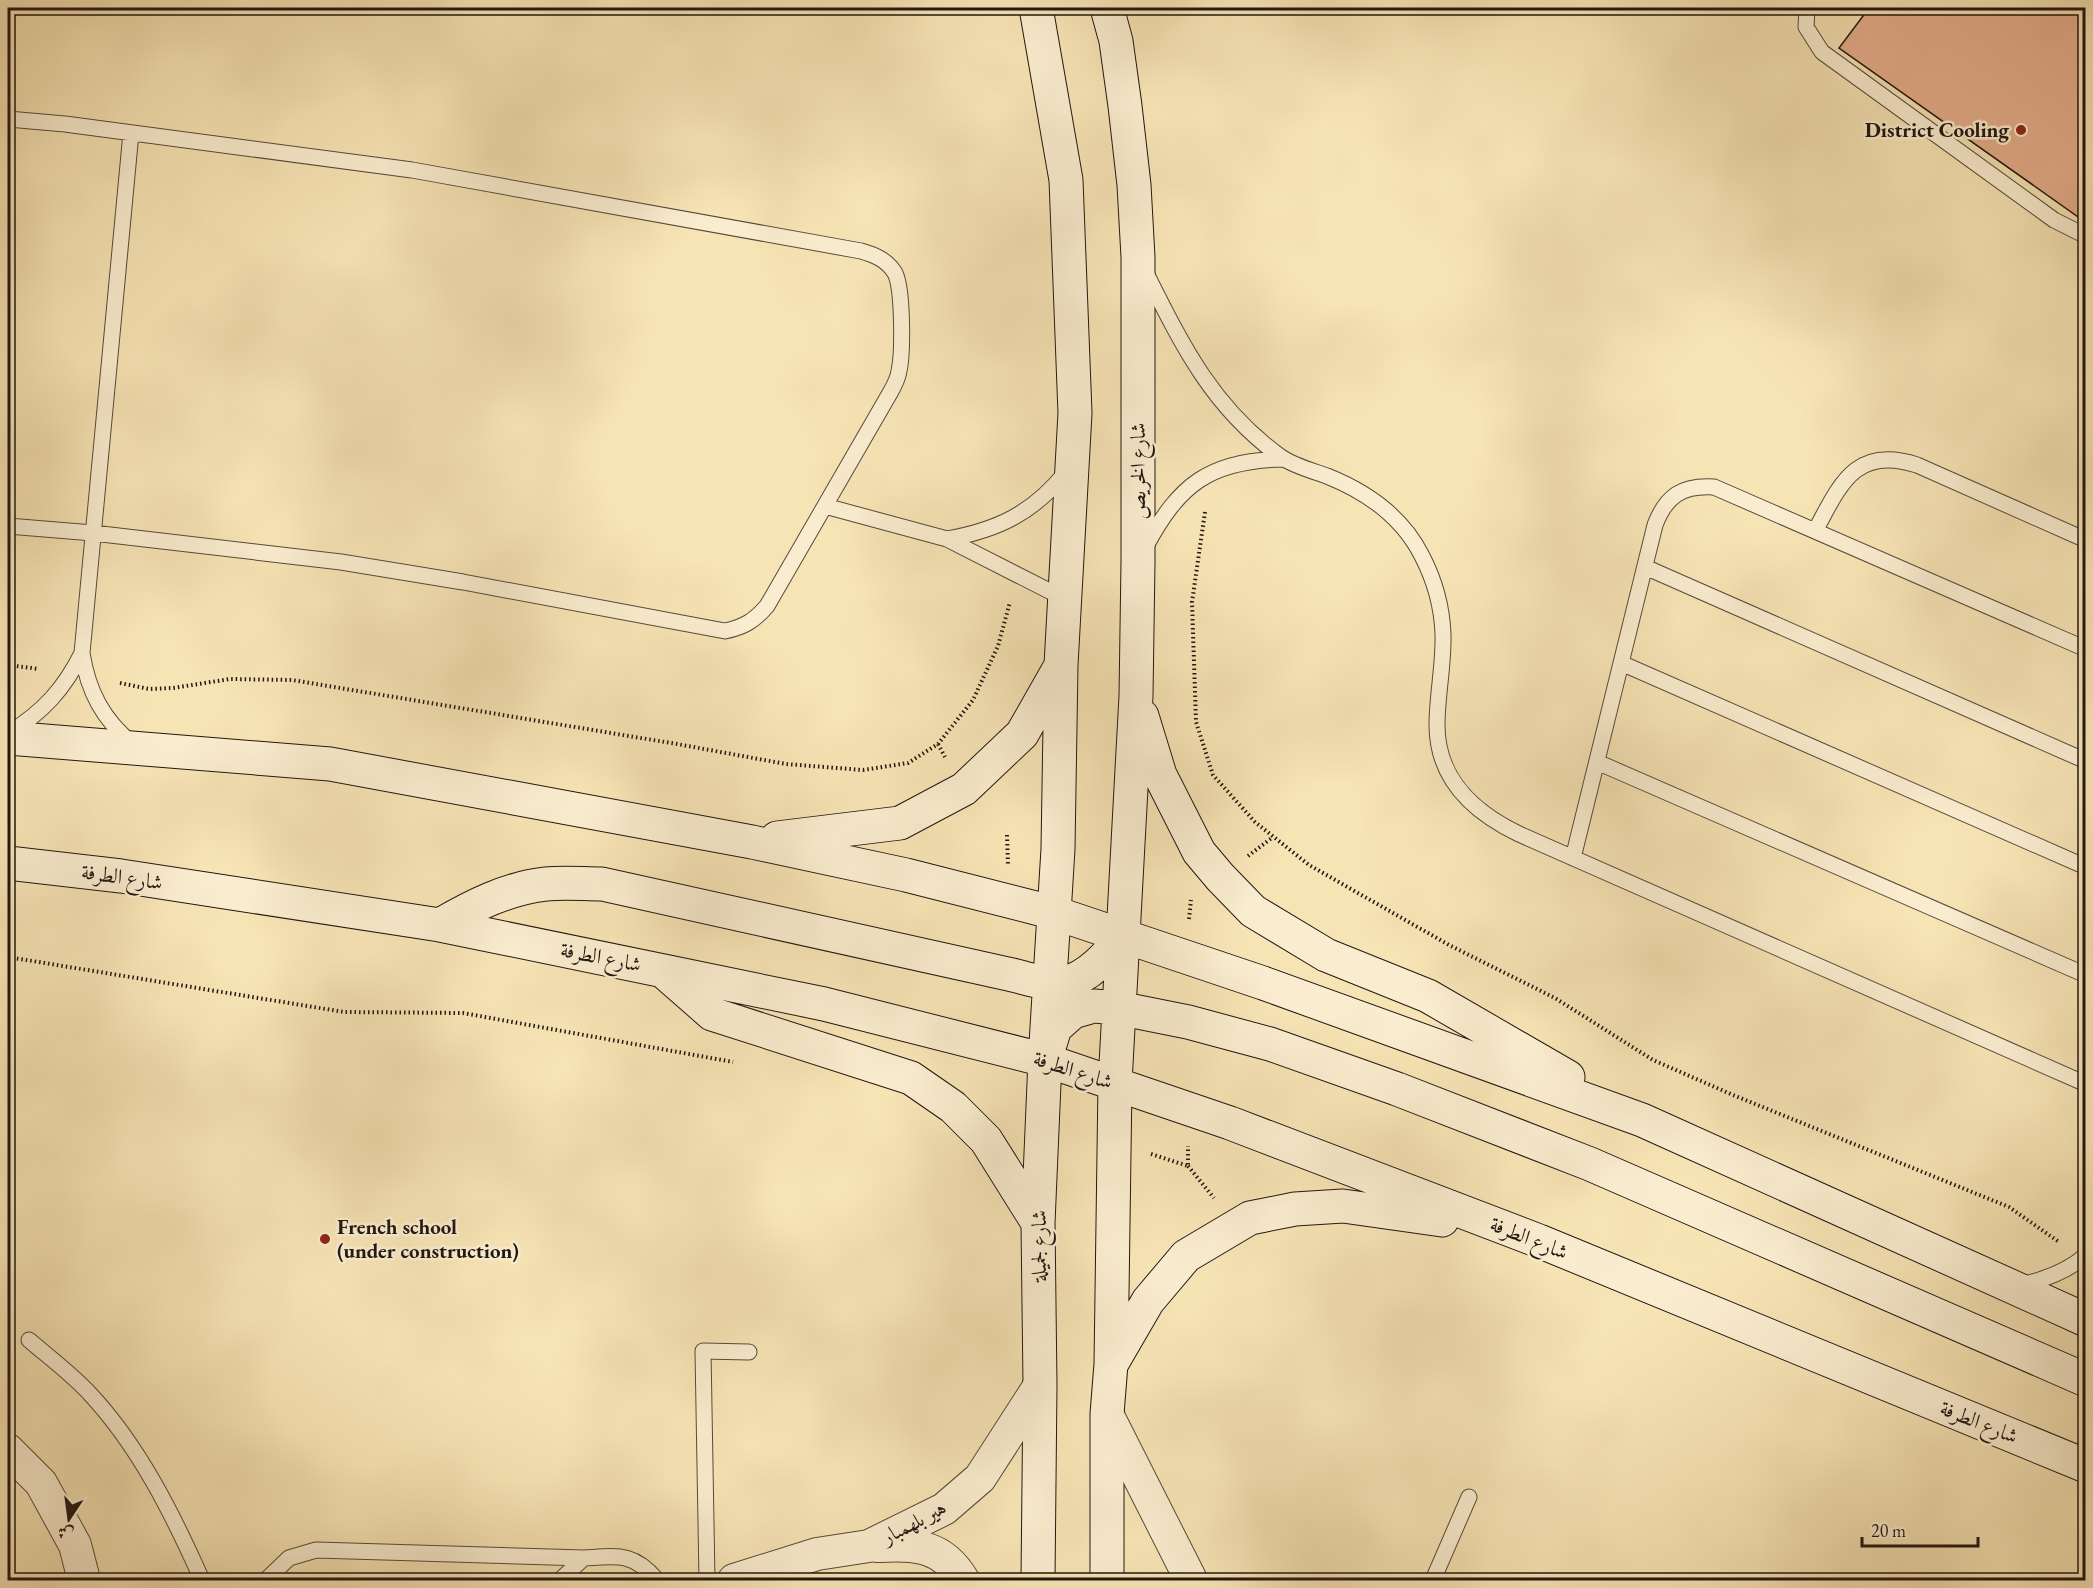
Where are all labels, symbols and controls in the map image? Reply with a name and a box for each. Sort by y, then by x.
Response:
place label: District Cooling [1865,116,2009,143]
marker: District Cooling [2014,123,2028,137]
street label: شارع الخريص [1124,422,1156,520]
street label: شارع الطرفة [79,857,164,901]
street label: شارع الطرفة [557,935,644,982]
street label: شارع الطرفة [1029,1044,1116,1100]
street label: شارع لجميلة [1025,1210,1057,1283]
street label: شارع الطرفة [1484,1210,1572,1270]
place label: French school (under construction) [337,1213,519,1264]
marker: French school (under construction) [318,1232,332,1246]
street label: شارع الطرفة [1934,1394,2022,1454]
north arrow [39,1489,99,1549]
street label: هير بلهمبار [875,1493,951,1551]
scale bar [1862,1510,1978,1548]
text: 20 m [1871,1519,1906,1542]
text: ش [56,1521,76,1545]

